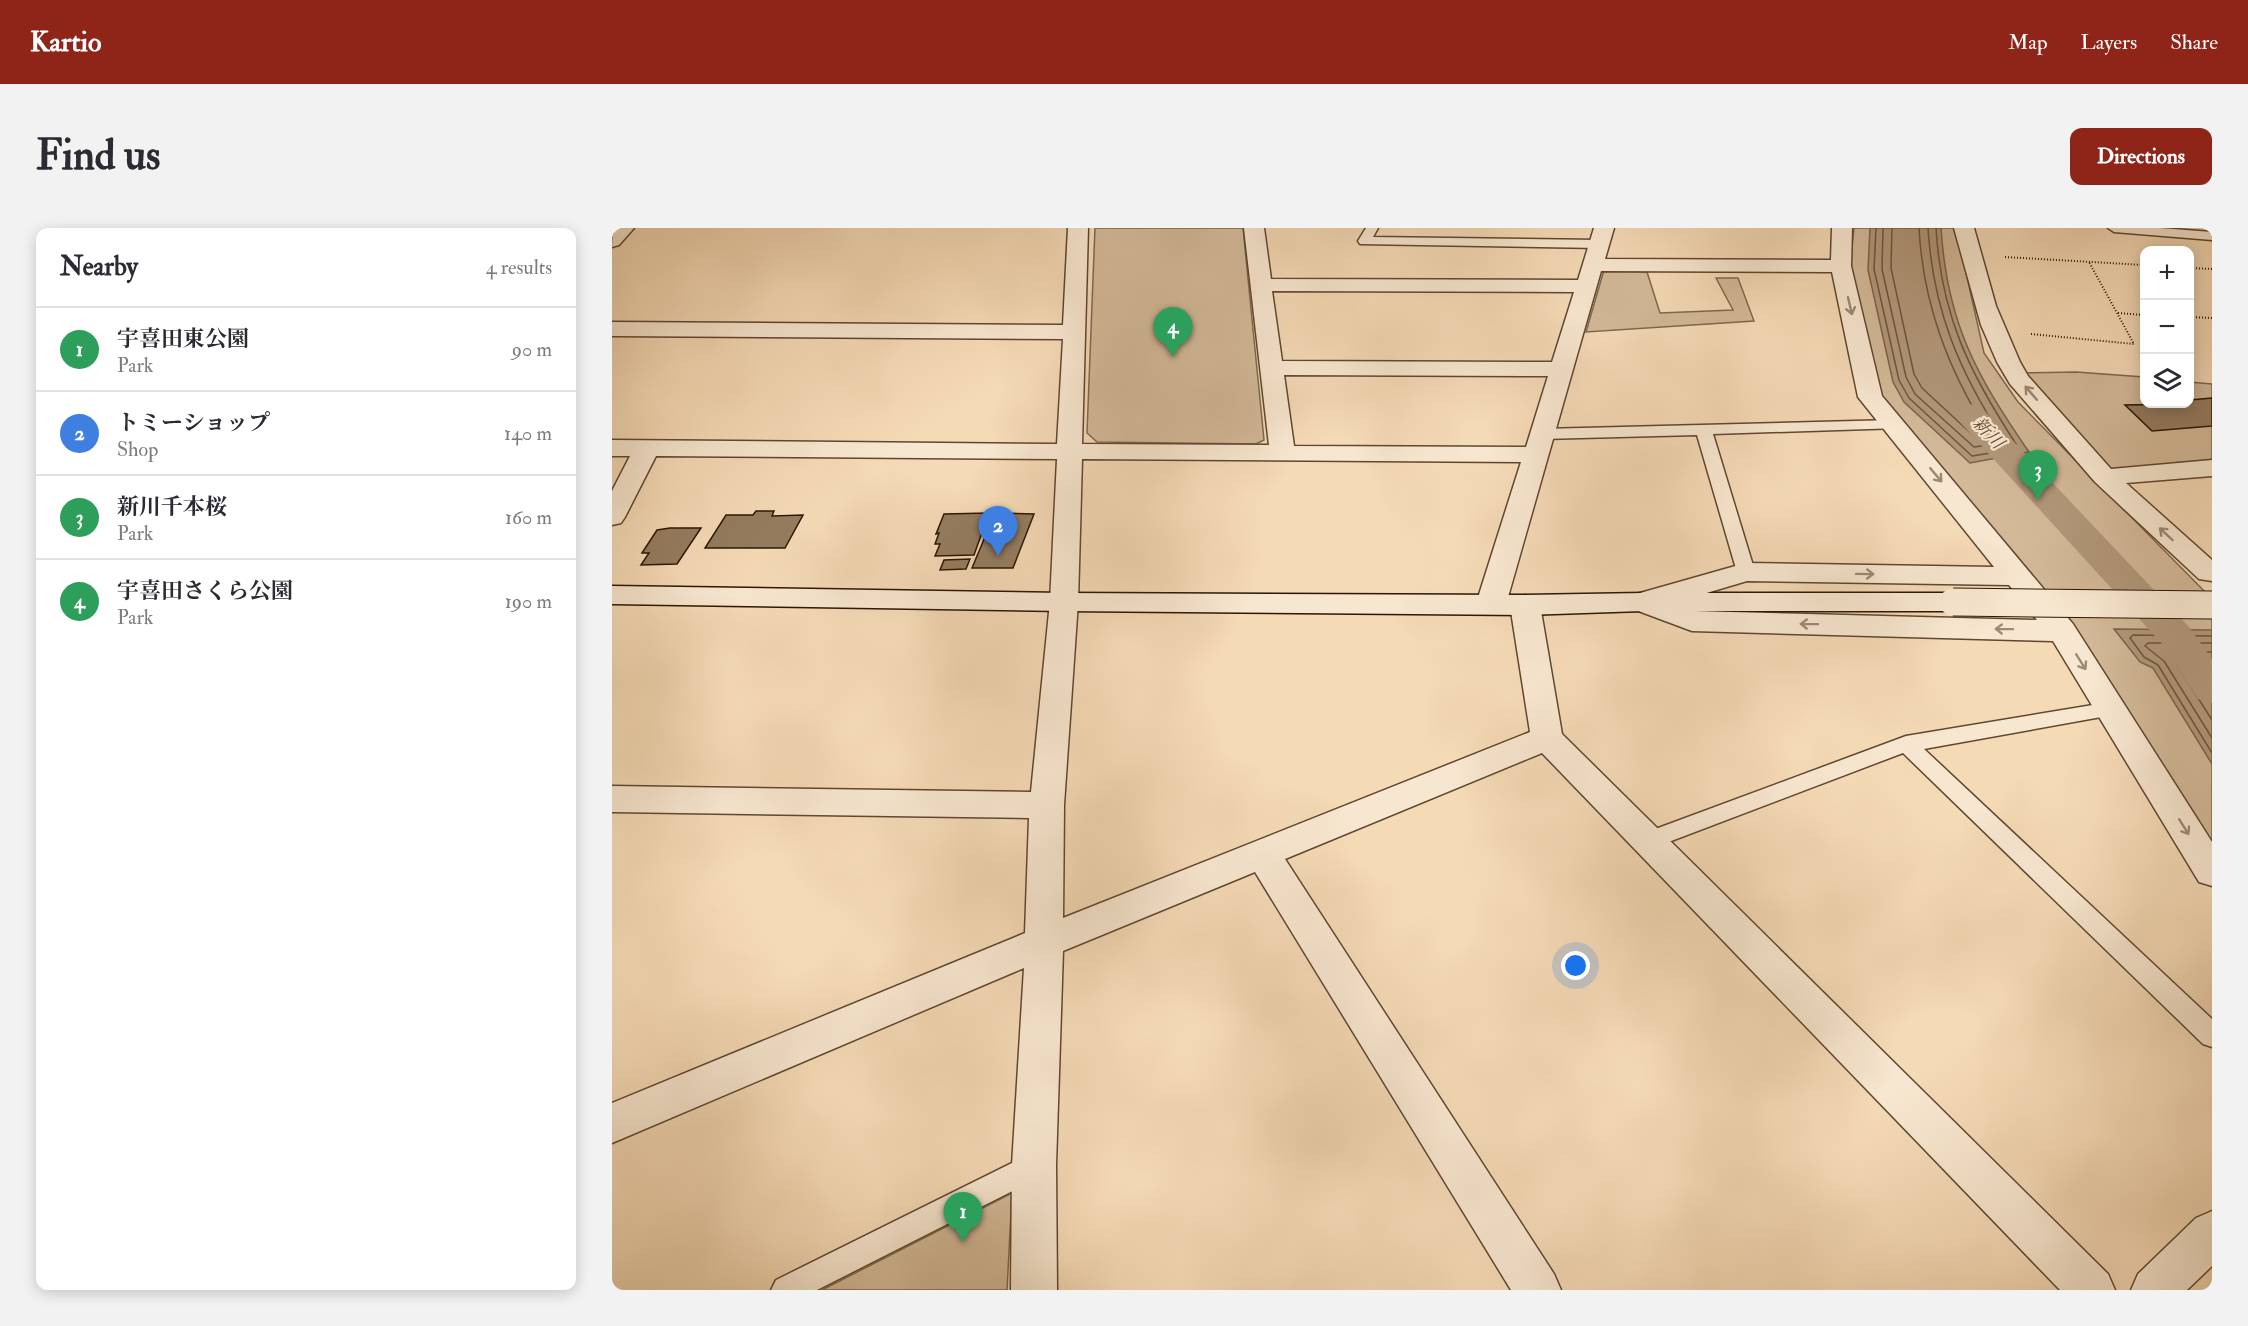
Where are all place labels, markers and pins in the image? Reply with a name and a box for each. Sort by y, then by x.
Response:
pin: 4 [1154,308,1192,357]
pin: 3 [2018,450,2058,500]
pin: 2 [978,506,1018,556]
pin: 1 [944,1192,982,1242]

